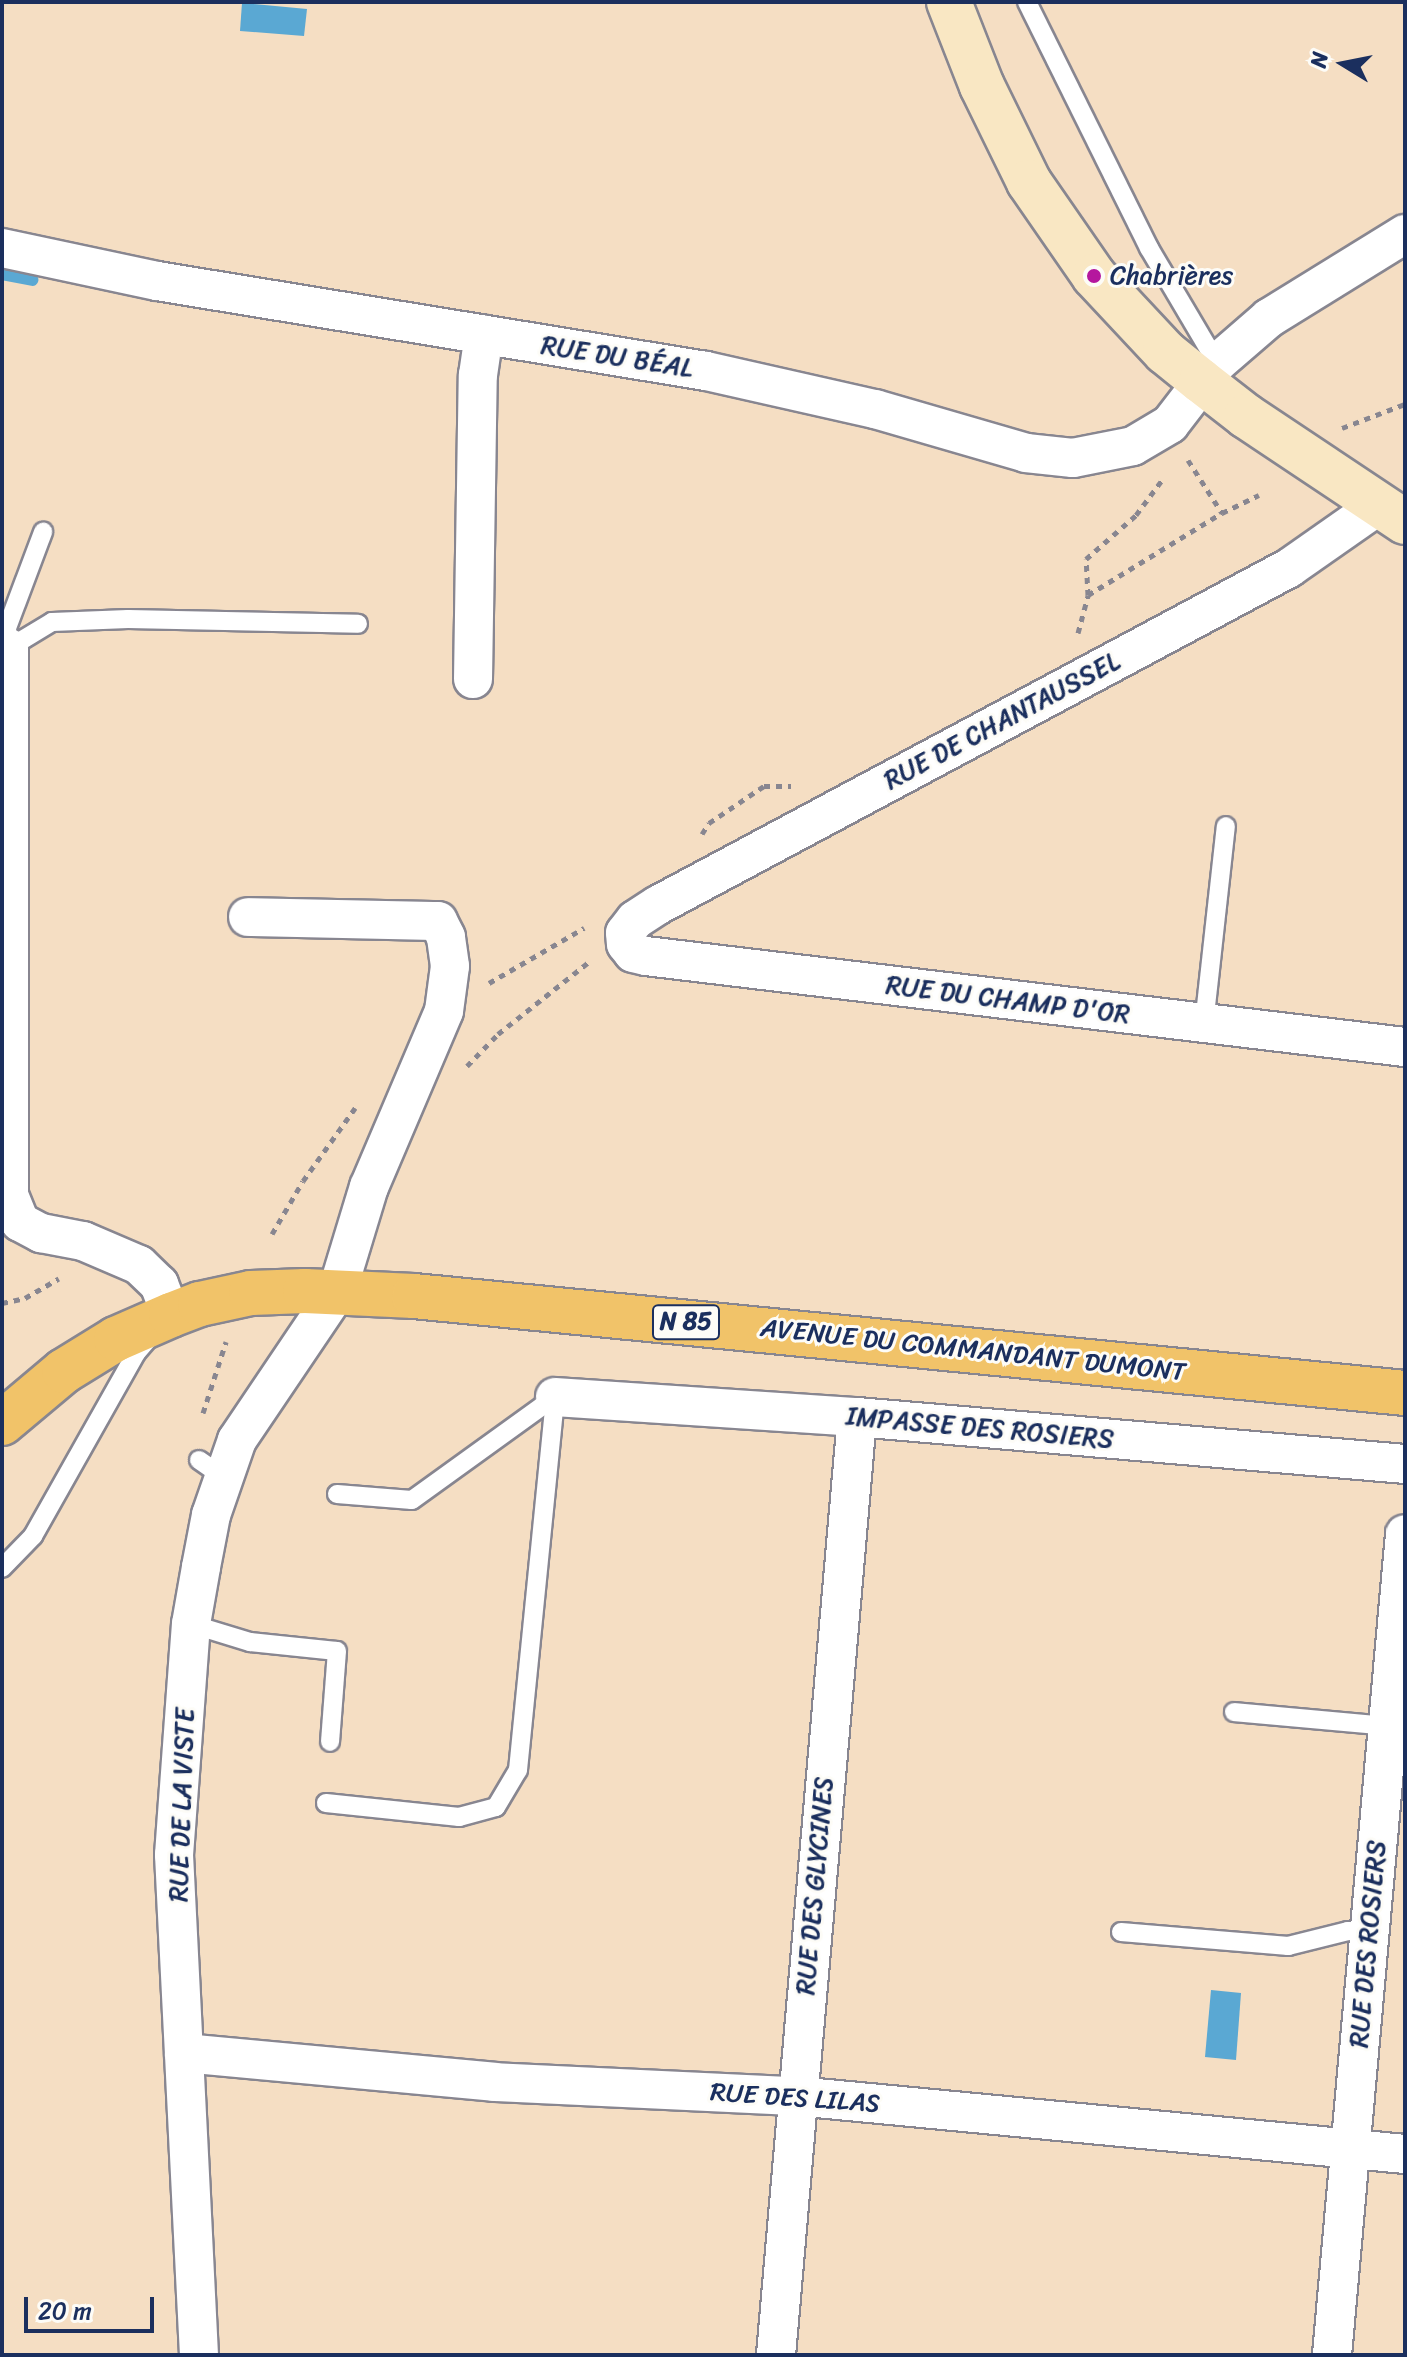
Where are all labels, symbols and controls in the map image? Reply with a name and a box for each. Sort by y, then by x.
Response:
north arrow [1303,24,1383,104]
text: N [1298,49,1339,71]
place label: Chabrières [1110,260,1233,292]
marker: Chabrières [1085,267,1103,285]
street label: RUE DU BÉAL [539,330,695,384]
street label: RUE DE CHANTAUSSEL [879,646,1125,796]
street label: RUE DU CHAMP D'OR [884,969,1132,1031]
road number: N 85 [650,1302,722,1342]
street label: AVENUE DU COMMANDANT DUMONT [757,1312,1189,1388]
street label: IMPASSE DES ROSIERS [843,1401,1117,1455]
street label: RUE DE LA VISTE [163,1706,201,1904]
street label: RUE DES GLYCINES [790,1775,840,1997]
street label: RUE DES ROSIERS [1343,1838,1393,2050]
street label: RUE DES LILAS [708,2076,882,2120]
scale bar [28,2281,158,2331]
text: 20 m [38,2290,92,2332]

